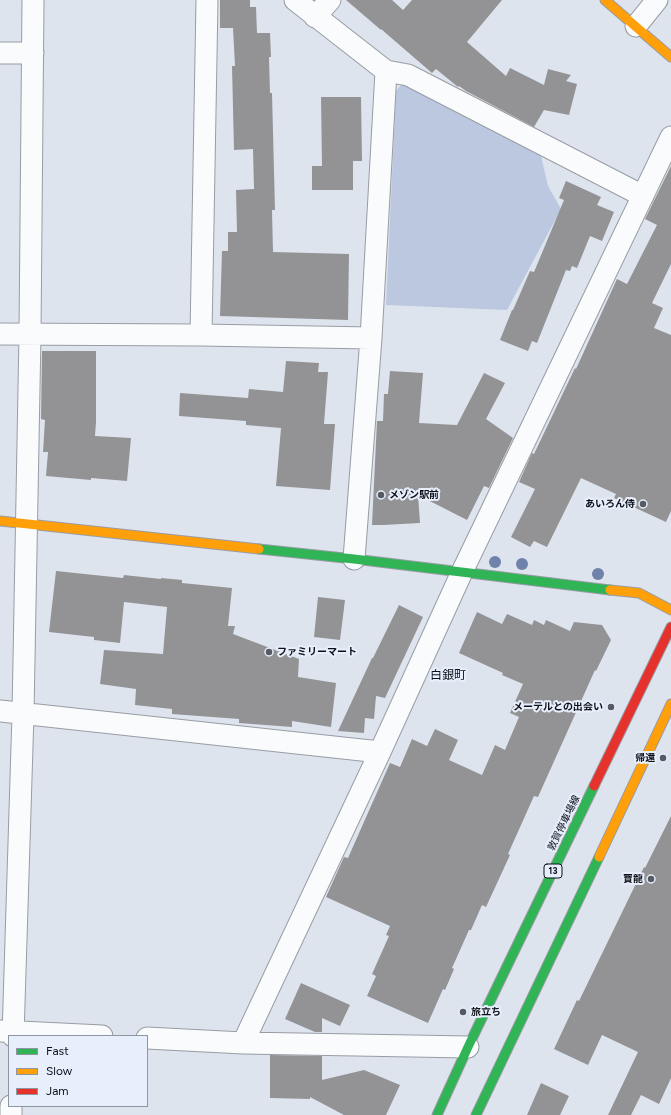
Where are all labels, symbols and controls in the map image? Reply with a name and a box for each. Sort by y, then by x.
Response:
place label: メゾン駅前 [389,489,439,501]
marker: メゾン駅前 [376,490,386,500]
place label: あいろん侍 [585,498,635,510]
marker: あいろん侍 [638,499,648,509]
place label: ファミリーマート [277,646,357,658]
marker: ファミリーマート [264,647,274,657]
district label: 白銀町 [430,668,466,682]
place label: メーテルとの出会い [513,701,603,713]
marker: メーテルとの出会い [606,702,616,712]
place label: 帰還 [635,752,655,764]
marker: 帰還 [658,753,668,763]
street label: 敦賀停車場線 [545,793,583,853]
road number: 13 [544,864,562,878]
place label: 寶龍 [623,873,643,885]
marker: 寶龍 [646,874,656,884]
place label: 旅立ち [471,1006,501,1018]
marker: 旅立ち [458,1007,468,1017]
legend [8,1035,148,1107]
text: Fast [46,1044,69,1058]
text: Slow [46,1064,72,1078]
text: Jam [46,1084,69,1098]

